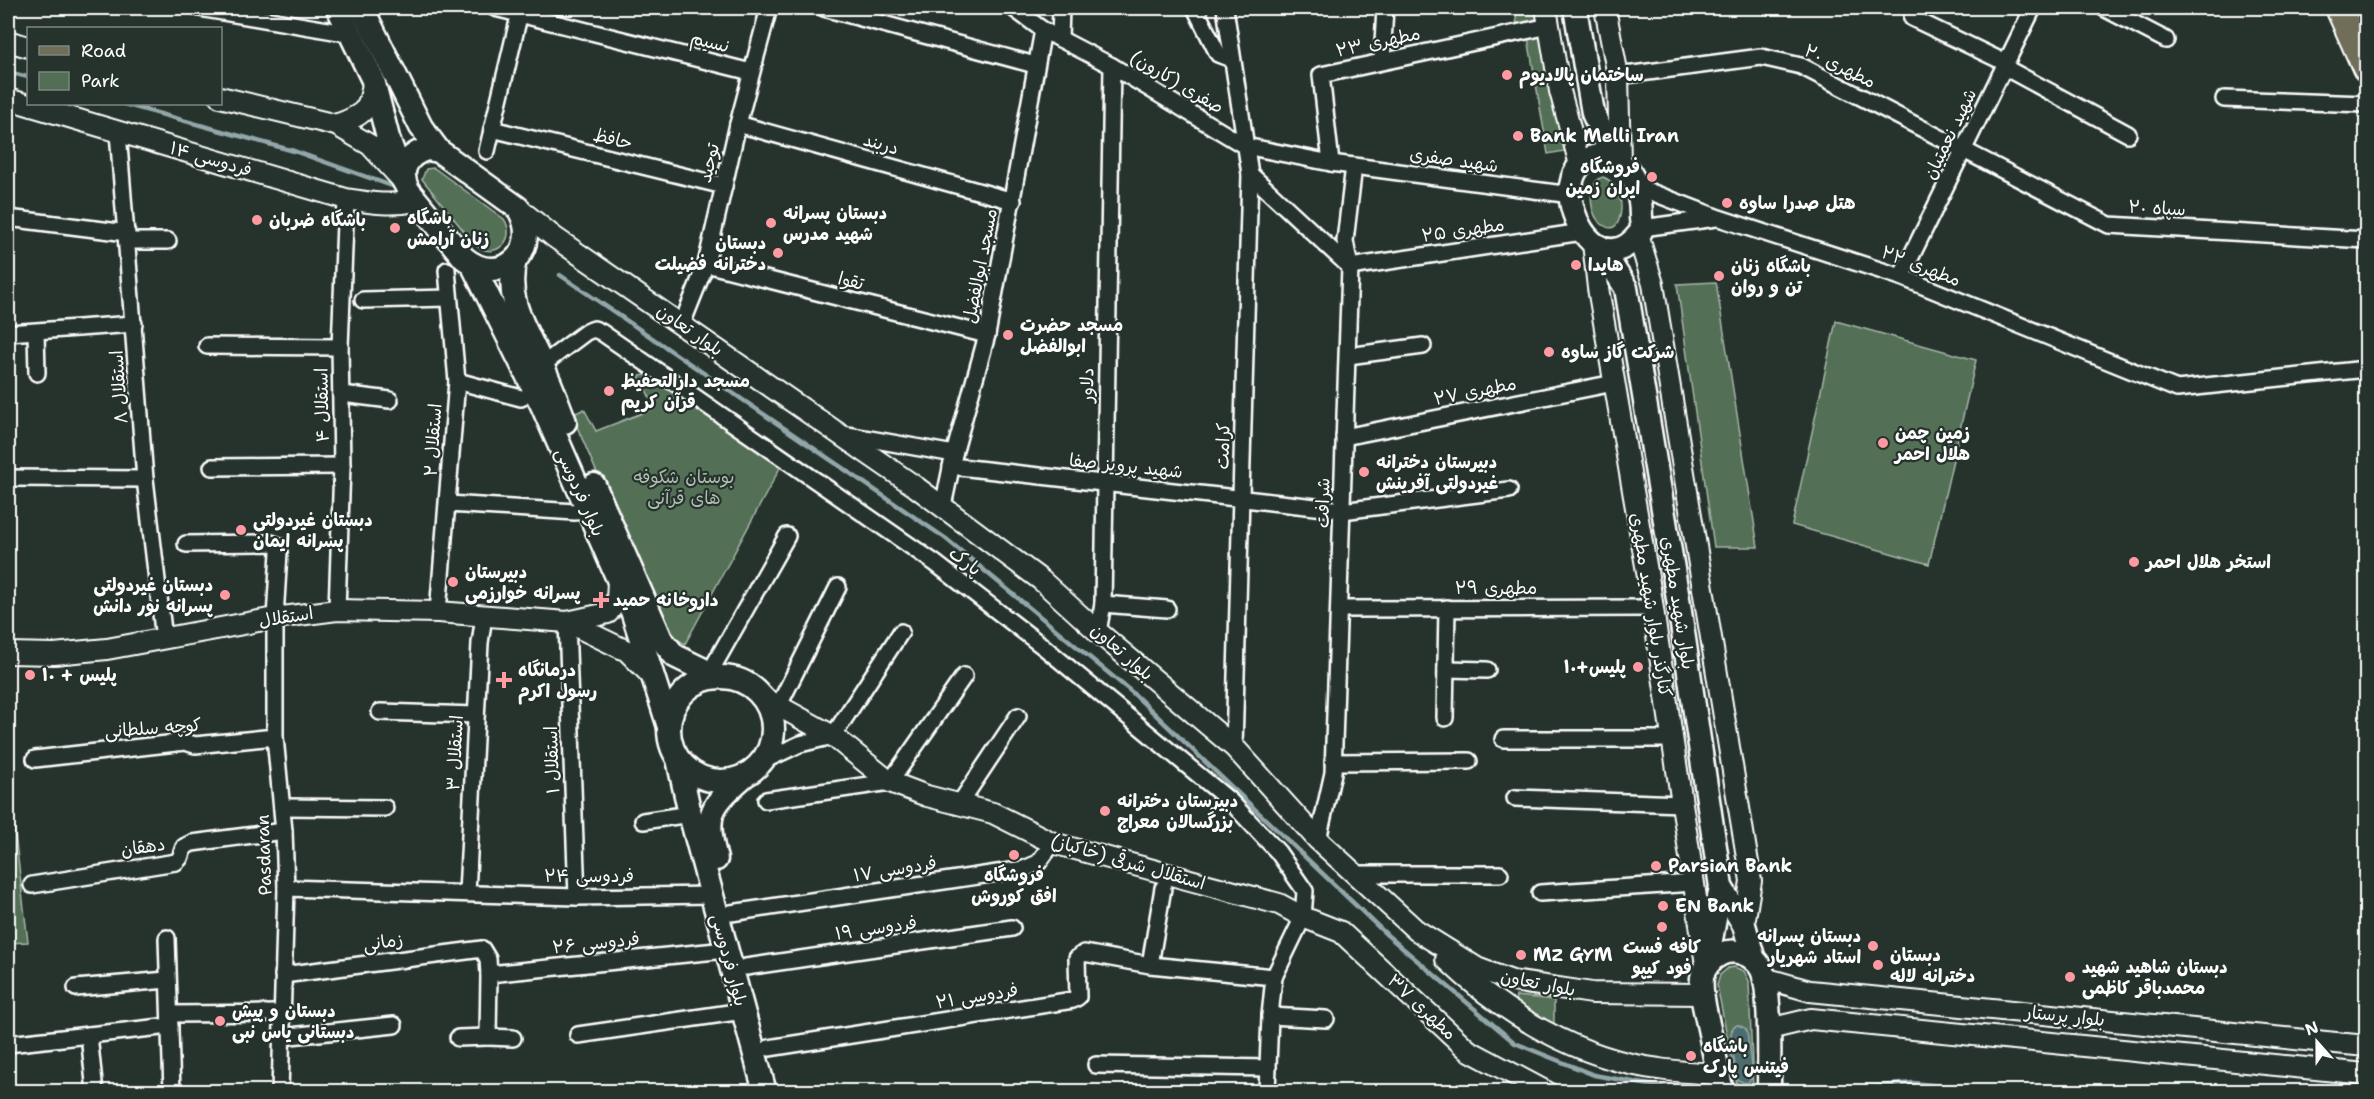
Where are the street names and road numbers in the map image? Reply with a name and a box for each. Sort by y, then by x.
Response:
street label: مطهری ۲۳ [1334,21,1422,63]
street label: نسیم [688,26,732,60]
street label: مطهری ۲۰ [1800,38,1880,94]
street label: صفری (کارون) [1126,45,1228,119]
street label: شهید نعمتیان [1918,85,1982,183]
street label: حافظ [591,123,635,155]
street label: دربند [860,128,902,160]
street label: فردوسی ۱۴ [167,136,255,182]
street label: توحید [693,140,725,185]
street label: شهید صفری [1408,142,1500,178]
street label: سپاه ۲۰ [2128,195,2186,221]
street label: مسجد ابوالفضل [957,207,1003,325]
street label: مطهری ۲۵ [1420,212,1506,248]
street label: مطهری ۲۲ [1878,240,1964,292]
street label: تقوا [836,266,867,296]
street label: بلوار تعاون [652,298,728,362]
street label: استقلال ۸ [104,349,134,425]
street label: استقلال ۴ [309,367,335,443]
street label: دلاور [1075,367,1099,405]
street label: مطهری ۲۷ [1432,371,1518,411]
street label: استقلال ۲ [418,403,448,477]
street label: کرامت [1210,422,1236,470]
street label: بلوار فردوسی [550,444,610,540]
street label: شهید پرویز صفا [1068,448,1184,484]
street label: شرافت [1311,478,1335,528]
street label: کنارگذر بلوار شهید مطهری [1625,511,1677,699]
street label: بلوار شهید مطهری [1656,535,1700,671]
street label: پارک [944,541,986,581]
street label: مطهری ۲۹ [1455,576,1537,600]
street label: استقلال [257,601,315,633]
street label: بلوار تعاون [1086,618,1158,686]
street label: کوچه سلطانی [104,713,202,743]
street label: استقلال ۳ [441,714,469,792]
street label: استقلال ۱ [539,726,565,794]
street label: Pasdaran [251,814,277,896]
street label: استقلال شرقی (خاکباز) [1048,828,1208,896]
street label: دهقان [119,832,167,862]
street label: فردوسی ۱۷ [852,851,938,887]
street label: فردوسی ۲۴ [544,864,634,888]
street label: فردوسی ۱۹ [834,910,918,946]
street label: بلوار فردوسی [705,911,753,1009]
street label: فردوسی ۲۶ [551,926,641,960]
street label: زمانی [361,927,405,957]
street label: بلوار تعاون [1498,964,1578,1002]
street label: مطهری ۳۷ [1382,969,1462,1045]
street label: فردوسی ۲۱ [934,978,1020,1014]
street label: بلوار پرستار [2022,1000,2106,1032]

